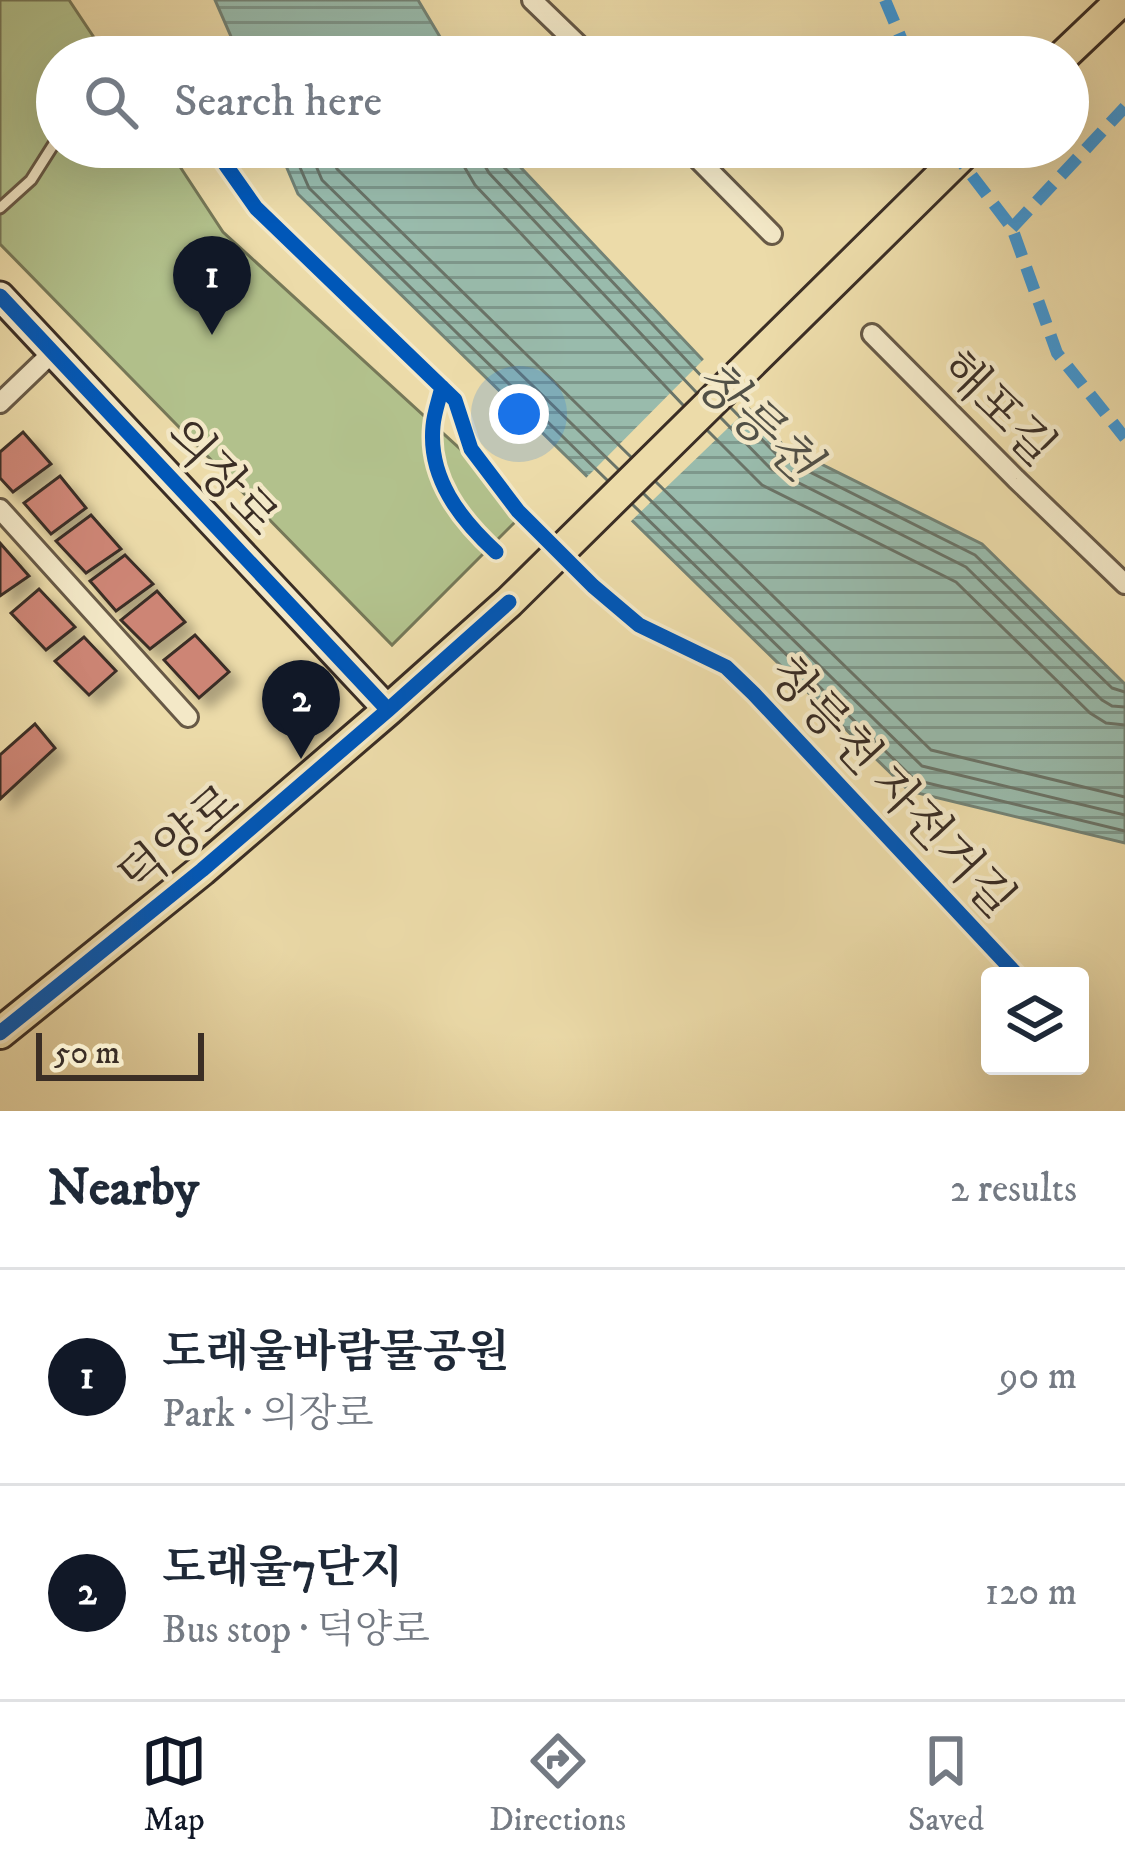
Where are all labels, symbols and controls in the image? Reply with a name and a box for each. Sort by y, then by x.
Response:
search box [36,36,1089,168]
icon: search [78,69,144,135]
text: Search here [174,74,382,130]
pin: 1 [173,236,251,335]
street label: 해포길 [926,339,1067,480]
water label: 창릉천 [679,348,834,499]
your location [489,384,549,444]
street label: 의장로 [151,407,290,549]
street label: 창릉천 자전거길 [755,645,1027,931]
pin: 2 [262,660,340,759]
street label: 덕양로 [107,773,252,908]
map controls [981,967,1089,1075]
button: layers [981,967,1089,1075]
scale bar [36,1027,204,1080]
text: 50 m [54,1033,120,1074]
text: Nearby [48,1157,199,1221]
text: 2 results [950,1165,1077,1214]
text: 도래울바람물공원 [162,1325,510,1381]
text: 1 [80,1352,94,1401]
text: 90 m [999,1352,1077,1401]
text: Park · 의장로 [162,1390,374,1439]
text: 도래울7단지 [162,1541,403,1597]
text: 2 [77,1568,97,1617]
text: 120 m [985,1568,1077,1617]
text: Bus stop · 덕양로 [162,1606,430,1655]
tab: Map [141,1728,207,1841]
tab: Directions [489,1728,626,1841]
tab: Saved [908,1728,984,1841]

